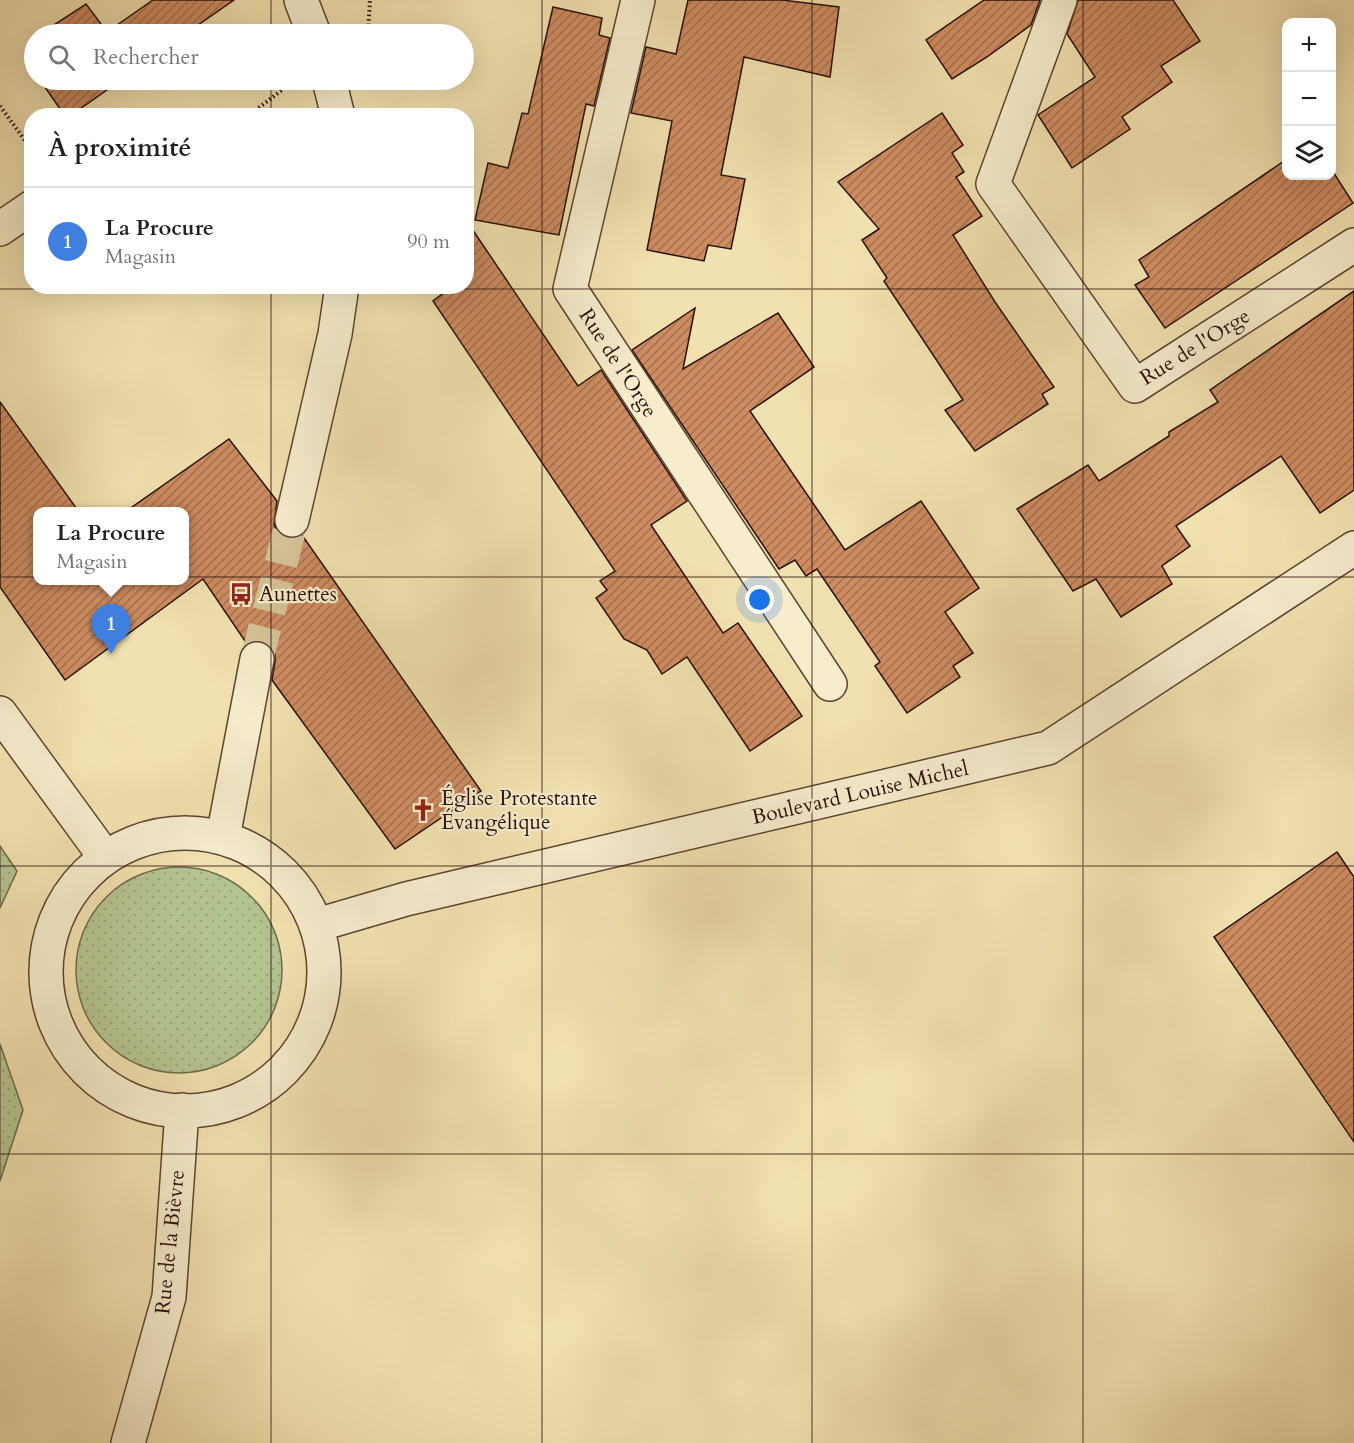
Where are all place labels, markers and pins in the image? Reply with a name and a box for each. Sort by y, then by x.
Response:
place label: Aunettes [259,580,337,609]
bus stop icon: Aunettes [228,581,254,607]
pin: 1 [92,604,130,654]
place label: Église Protestante Évangélique [441,784,598,837]
church icon: Église Protestante Évangélique [410,797,436,823]

